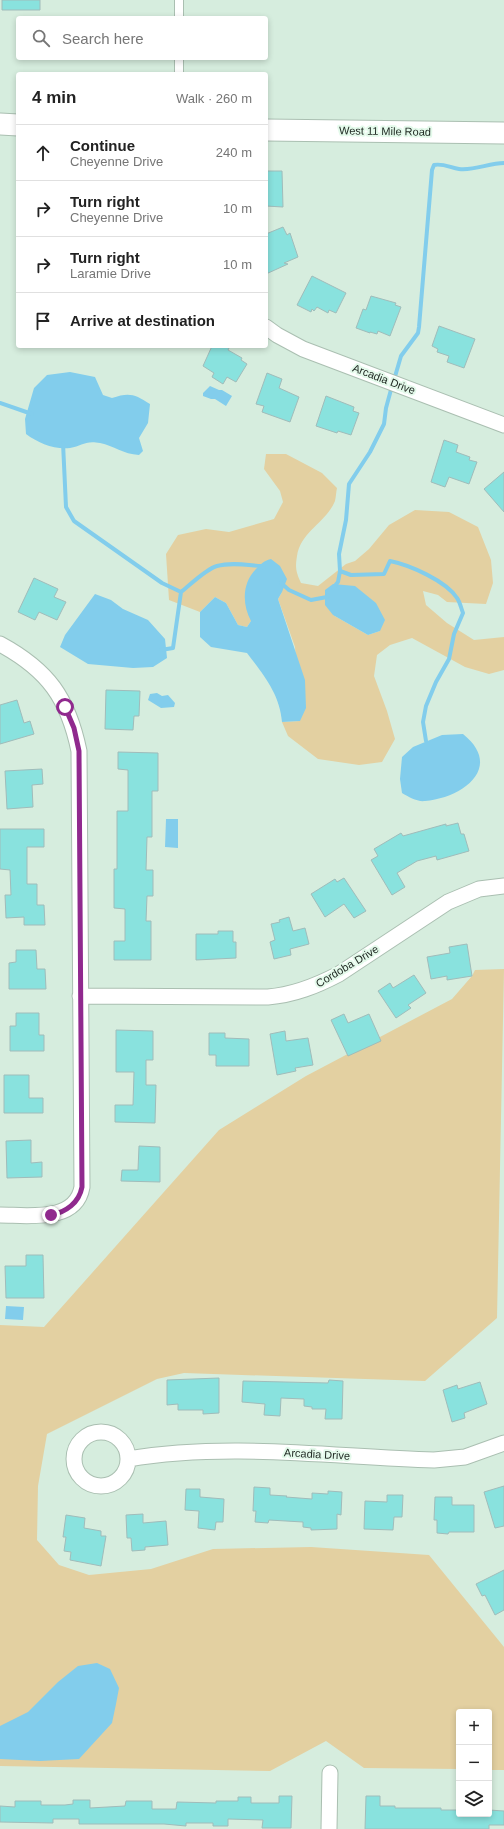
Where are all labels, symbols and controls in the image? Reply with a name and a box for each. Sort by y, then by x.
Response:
search box [16,16,268,60]
icon: search [30,27,52,49]
text: Search here [62,30,144,47]
text: 4 min [32,88,76,107]
text: Walk · 260 m [176,91,252,106]
street label: West 11 Mile Road [339,124,431,138]
text: Continue [70,137,135,154]
icon: ahead [32,142,54,164]
text: 240 m [216,145,252,160]
text: Cheyenne Drive [70,154,163,169]
text: Turn right [70,193,140,210]
icon: right [32,198,54,220]
text: 10 m [223,201,252,216]
text: Cheyenne Drive [70,210,163,225]
text: Turn right [70,249,140,266]
icon: right [32,254,54,276]
text: 10 m [223,257,252,272]
text: Laramie Drive [70,266,151,281]
icon: arrive [32,310,54,332]
text: Arrive at destination [70,312,215,329]
street label: Arcadia Drive [351,362,417,396]
route start [56,698,74,716]
street label: Cordoba Drive [314,943,380,989]
route end [42,1206,60,1224]
street label: Arcadia Drive [284,1446,350,1462]
map controls [456,1709,492,1817]
button: + [456,1709,492,1745]
button: − [456,1745,492,1781]
button: layers [456,1781,492,1817]

